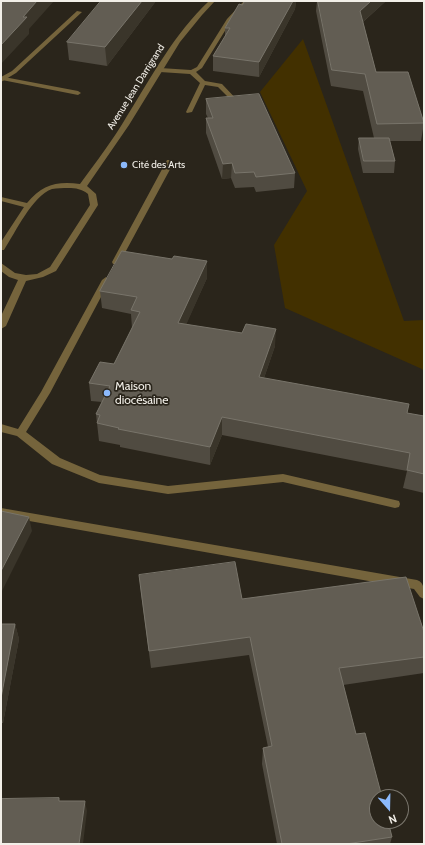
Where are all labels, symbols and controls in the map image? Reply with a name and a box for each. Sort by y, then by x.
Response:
street label: Avenue Jean Darrigrand [105,42,167,132]
place label: Cité des Arts [132,159,185,171]
marker: Cité des Arts [119,160,129,170]
place label: Maison diocésaine [115,379,168,407]
marker: Maison diocésaine [102,388,112,398]
north arrow [369,789,409,829]
text: N [387,811,399,827]

